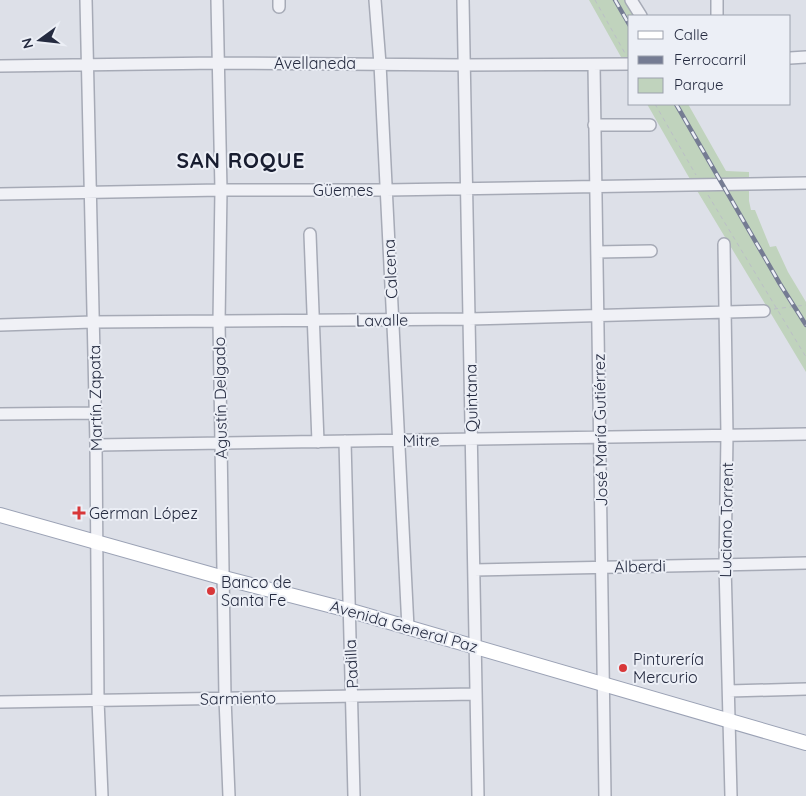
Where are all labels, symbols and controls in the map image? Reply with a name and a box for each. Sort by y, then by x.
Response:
north arrow [15,15,65,65]
legend [628,15,791,105]
text: Calle [674,25,708,44]
text: N [17,36,37,51]
text: Ferrocarril [674,50,746,69]
street label: Avellaneda [274,53,356,73]
text: Parque [674,75,724,94]
district label: SAN ROQUE [176,147,306,173]
street label: Güemes [313,180,373,200]
street label: Calcena [378,239,402,299]
street label: Lavalle [356,310,408,330]
street label: Agustín Delgado [209,337,231,459]
street label: Martín Zapata [84,345,106,451]
street label: José María Gutiérrez [589,353,611,507]
street label: Quintana [460,364,482,432]
street label: Mitre [402,430,440,450]
street label: Luciano Torrent [715,462,737,578]
place label: German López [89,503,198,523]
marker: German López [73,507,85,519]
street label: Alberdi [614,556,666,576]
place label: Banco de Santa Fe [221,572,291,610]
marker: Banco de Santa Fe [205,585,217,597]
street label: Avenida General Paz [328,595,480,657]
street label: Padilla [340,639,362,689]
place label: Pinturería Mercurio [633,649,704,687]
marker: Pinturería Mercurio [617,662,629,674]
street label: Sarmiento [200,687,276,709]

